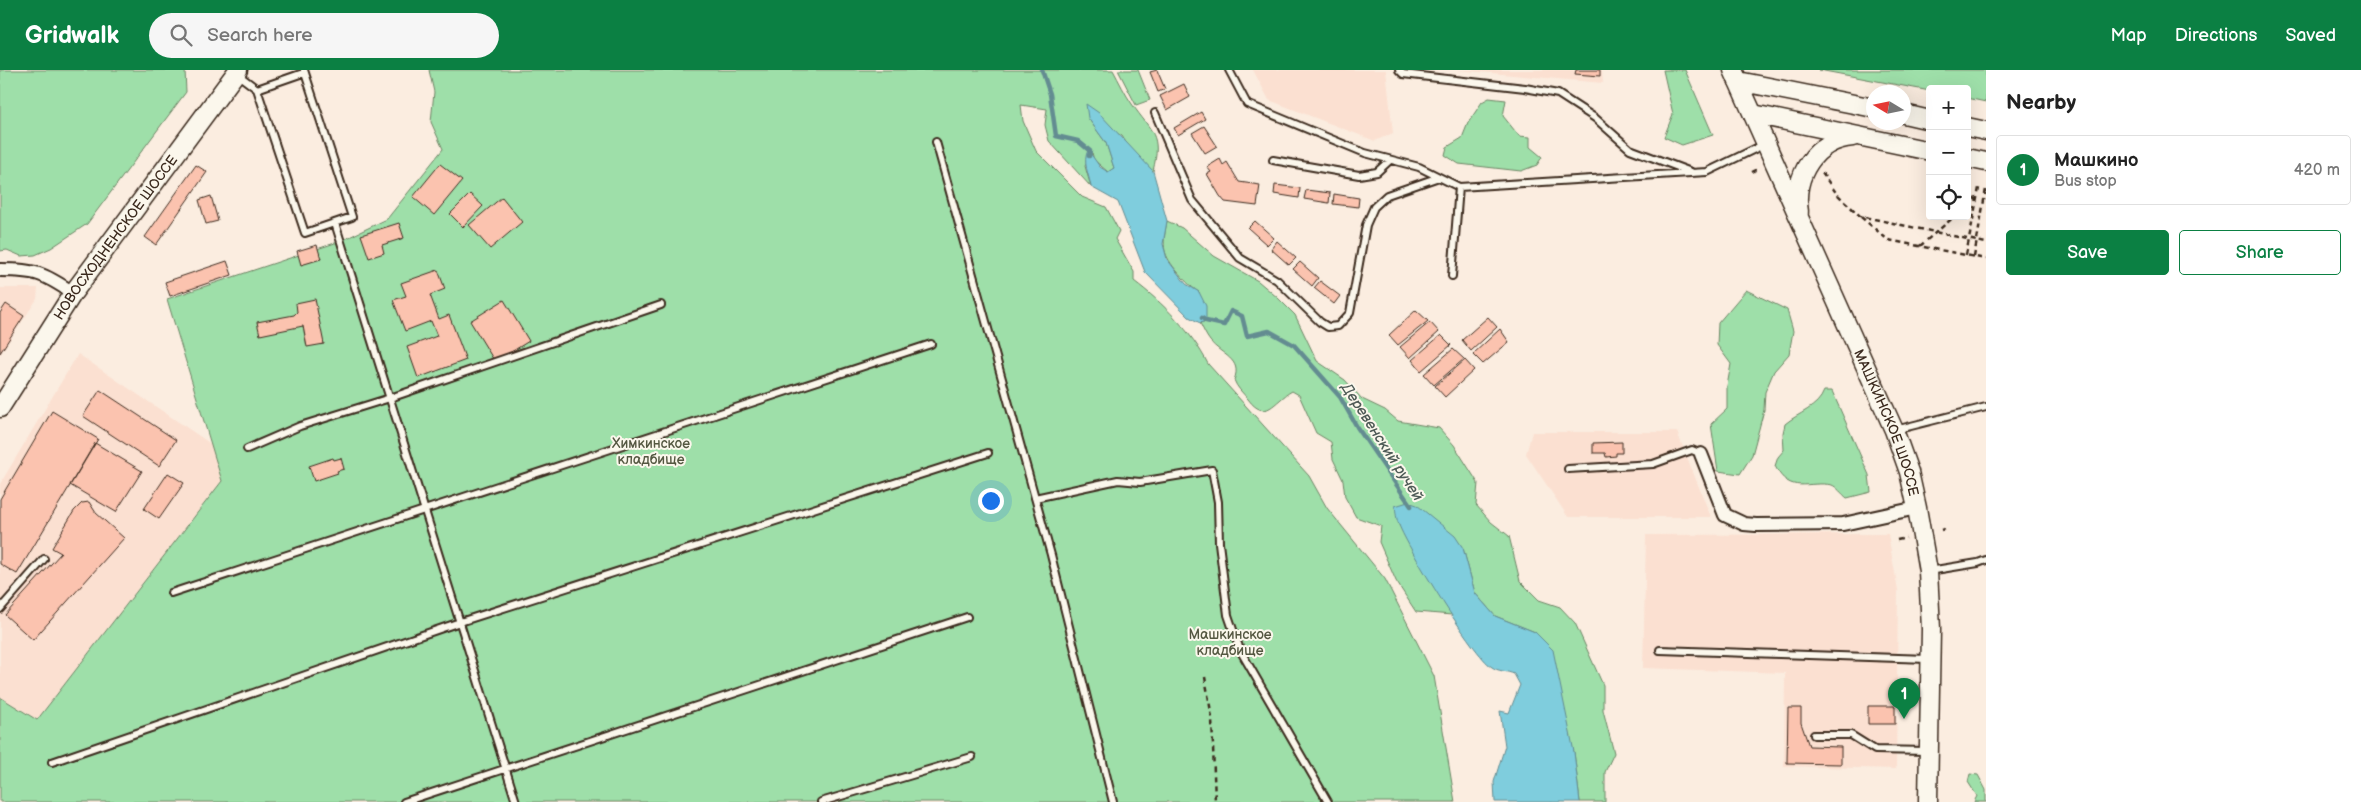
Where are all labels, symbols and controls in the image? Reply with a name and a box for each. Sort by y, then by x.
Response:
search box [149,13,499,58]
text: Gridwalk [25,21,119,50]
icon: search [167,21,195,49]
text: Search here [207,24,312,47]
text: Map [2111,25,2147,46]
text: Directions [2175,25,2257,46]
text: Saved [2285,25,2336,46]
north arrow [1866,85,1911,130]
map controls [1926,85,1971,220]
button: + [1926,85,1971,130]
text: Nearby [2006,90,2076,115]
button: − [1926,130,1971,175]
text: Машкино [2054,149,2138,172]
street label: НОВОСХОДНЕНСКОЕ ШОССЕ [50,152,181,323]
text: 1 [2020,161,2026,180]
text: 420 m [2294,161,2340,180]
text: Bus stop [2054,172,2117,191]
button: locate [1926,175,1971,220]
button: Save [2006,230,2169,275]
button: Share [2179,230,2341,275]
street label: МАШКИНСКОЕ ШОССЕ [1850,347,1923,498]
water label: Деревенский ручей [1336,379,1427,505]
park label: Химкинское кладбище [612,435,690,468]
your location [978,488,1004,514]
park label: Машкинское кладбище [1188,626,1272,659]
pin: 1 [1888,678,1920,719]

